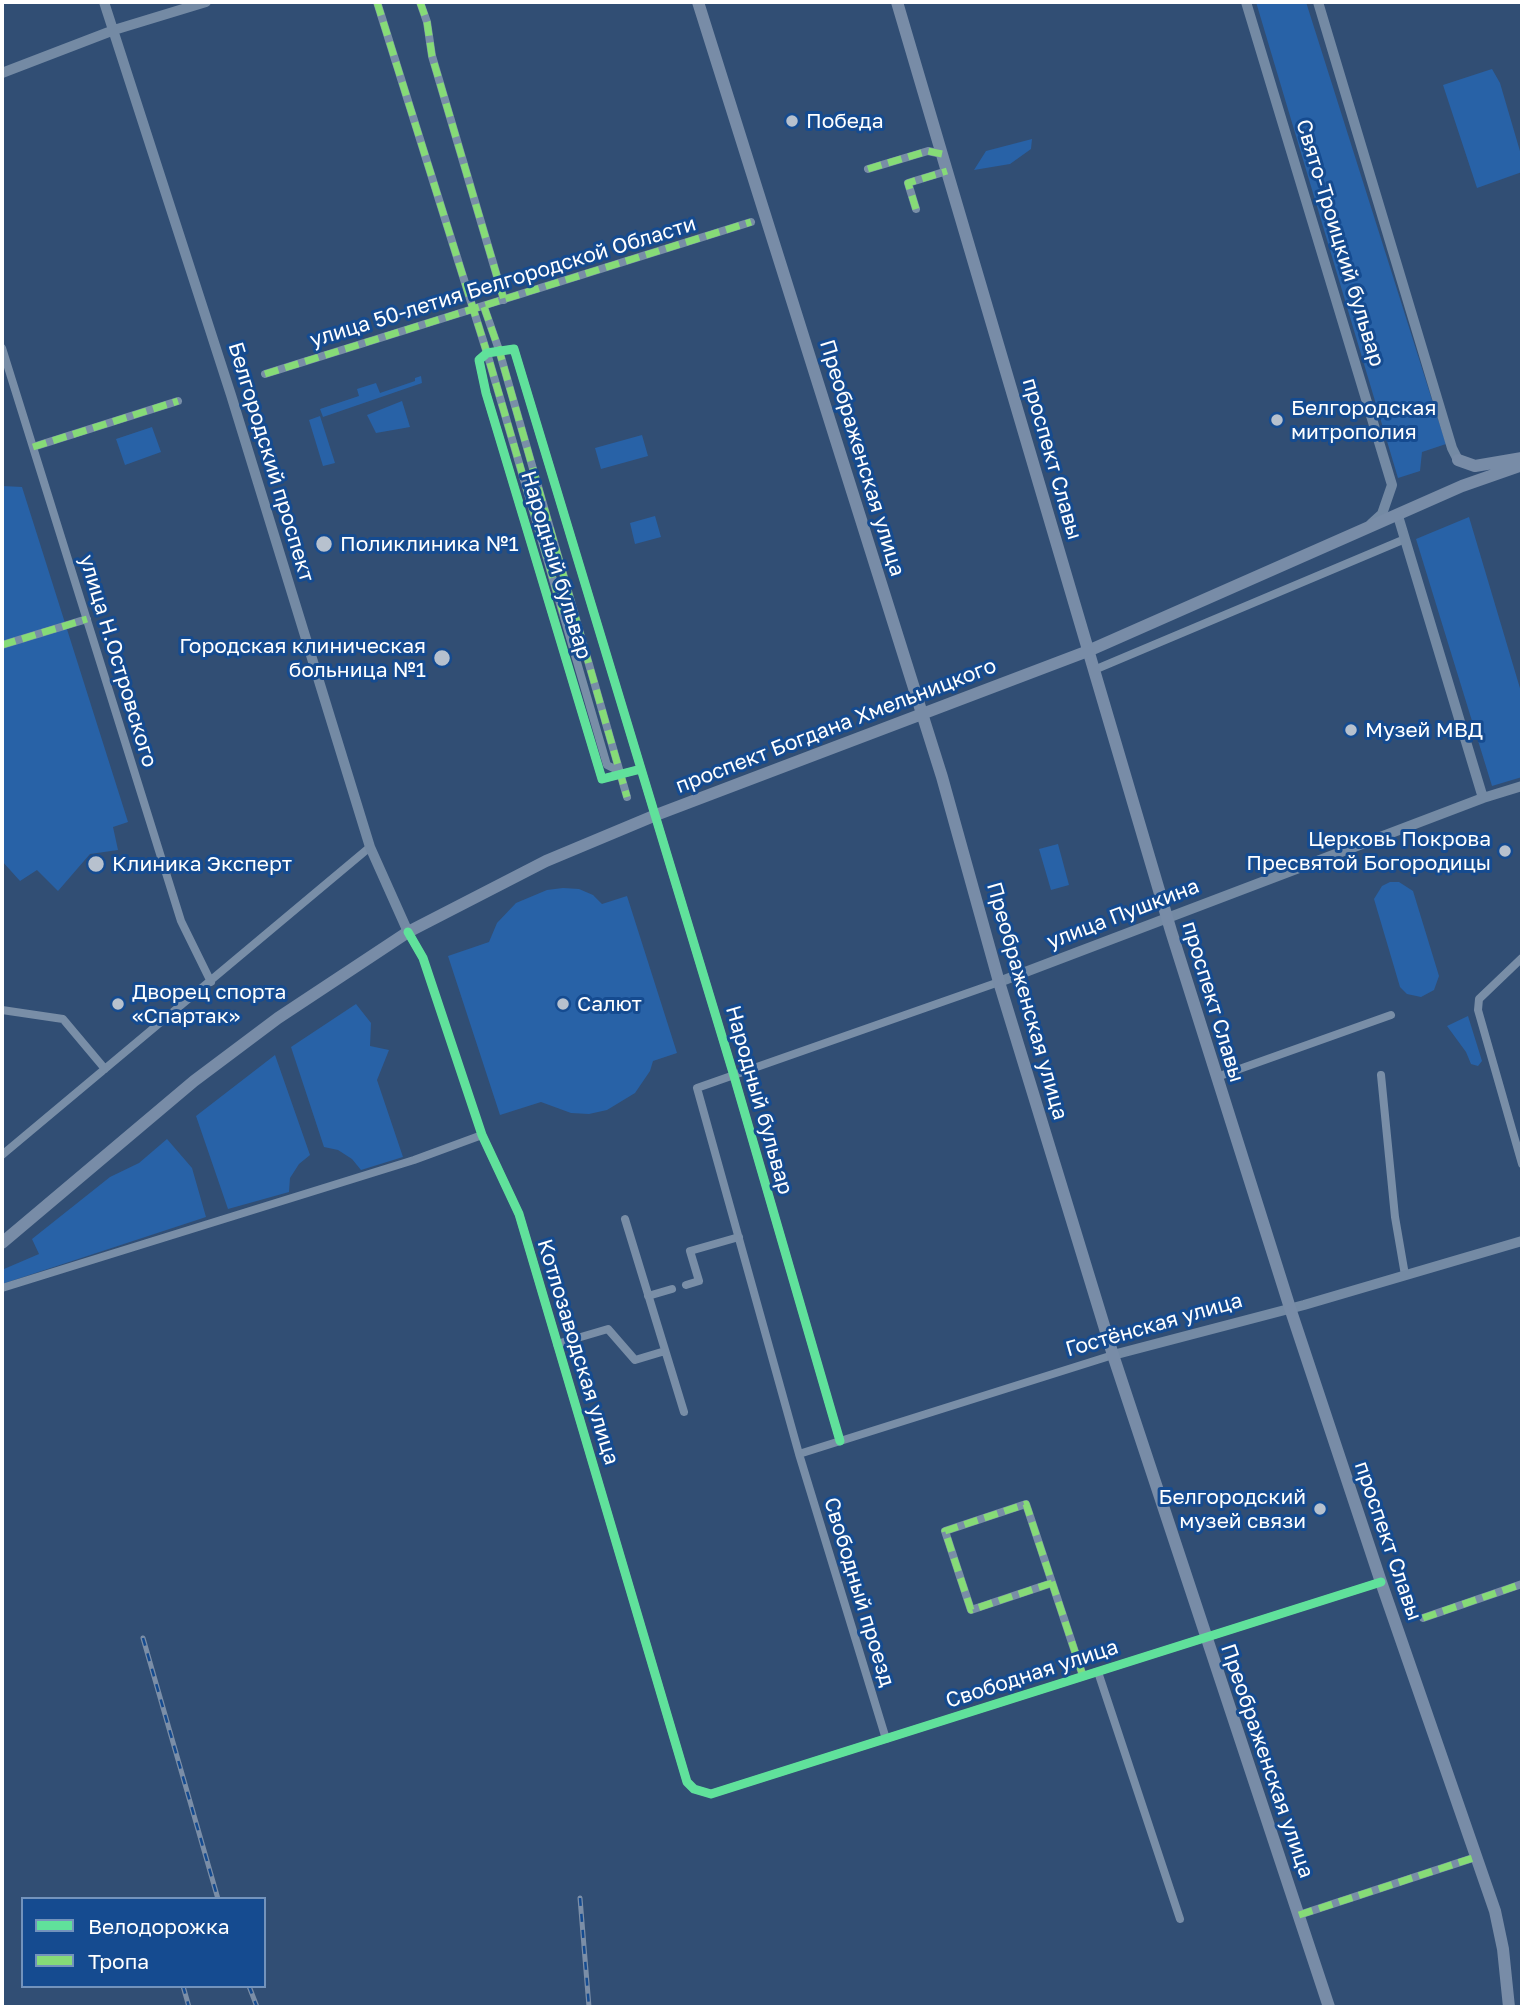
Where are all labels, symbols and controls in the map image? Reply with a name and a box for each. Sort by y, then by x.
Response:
place label: Победа [806,108,884,134]
marker: Победа [784,113,800,129]
street label: Свято-Троицкий бульвар [1290,116,1390,370]
street label: улица 50-летия Белгородской Области [307,211,699,353]
street label: Преображенская улица [814,337,910,579]
street label: Белгородский проспект [222,339,320,585]
street label: проспект Славы [1017,375,1087,543]
place label: Белгородская митрополия [1291,395,1436,445]
marker: Белгородская митрополия [1269,412,1285,428]
street label: Народный бульвар [515,468,597,662]
place label: Поликлиника №1 [340,531,519,557]
marker: Поликлиника №1 [314,534,334,554]
street label: улица Н.Островского [74,552,162,770]
place label: Городская клиническая больница №1 [179,633,426,683]
marker: Городская клиническая больница №1 [432,648,452,668]
street label: проспект Богдана Хмельницкого [672,653,1000,799]
place label: Музей МВД [1365,717,1483,743]
marker: Музей МВД [1343,722,1359,738]
place label: Церковь Покрова Пресвятой Богородицы [1246,826,1491,876]
marker: Церковь Покрова Пресвятой Богородицы [1497,843,1513,859]
place label: Клиника Эксперт [112,851,292,877]
marker: Клиника Эксперт [86,854,106,874]
street label: улица Пушкина [1043,873,1203,955]
street label: Преображенская улица [981,879,1073,1123]
street label: проспект Славы [1177,918,1249,1086]
place label: Дворец спорта «Спартак» [132,979,286,1029]
place label: Салют [577,991,642,1017]
marker: Дворец спорта «Спартак» [110,996,126,1012]
marker: Салют [555,996,571,1012]
street label: Народный бульвар [720,1003,798,1197]
street label: Котлозаводская улица [532,1236,624,1468]
street label: Гостёнская улица [1063,1288,1245,1362]
street label: проспект Славы [1349,1458,1427,1624]
place label: Белгородский музей связи [1159,1484,1306,1534]
street label: Свободный проезд [818,1494,900,1690]
marker: Белгородский музей связи [1312,1501,1328,1517]
street label: Свободная улица [943,1634,1121,1714]
street label: Преображенская улица [1215,1641,1319,1881]
legend [21,1897,266,1988]
text: Велодорожка [88,1913,230,1939]
text: Тропа [88,1948,149,1974]

